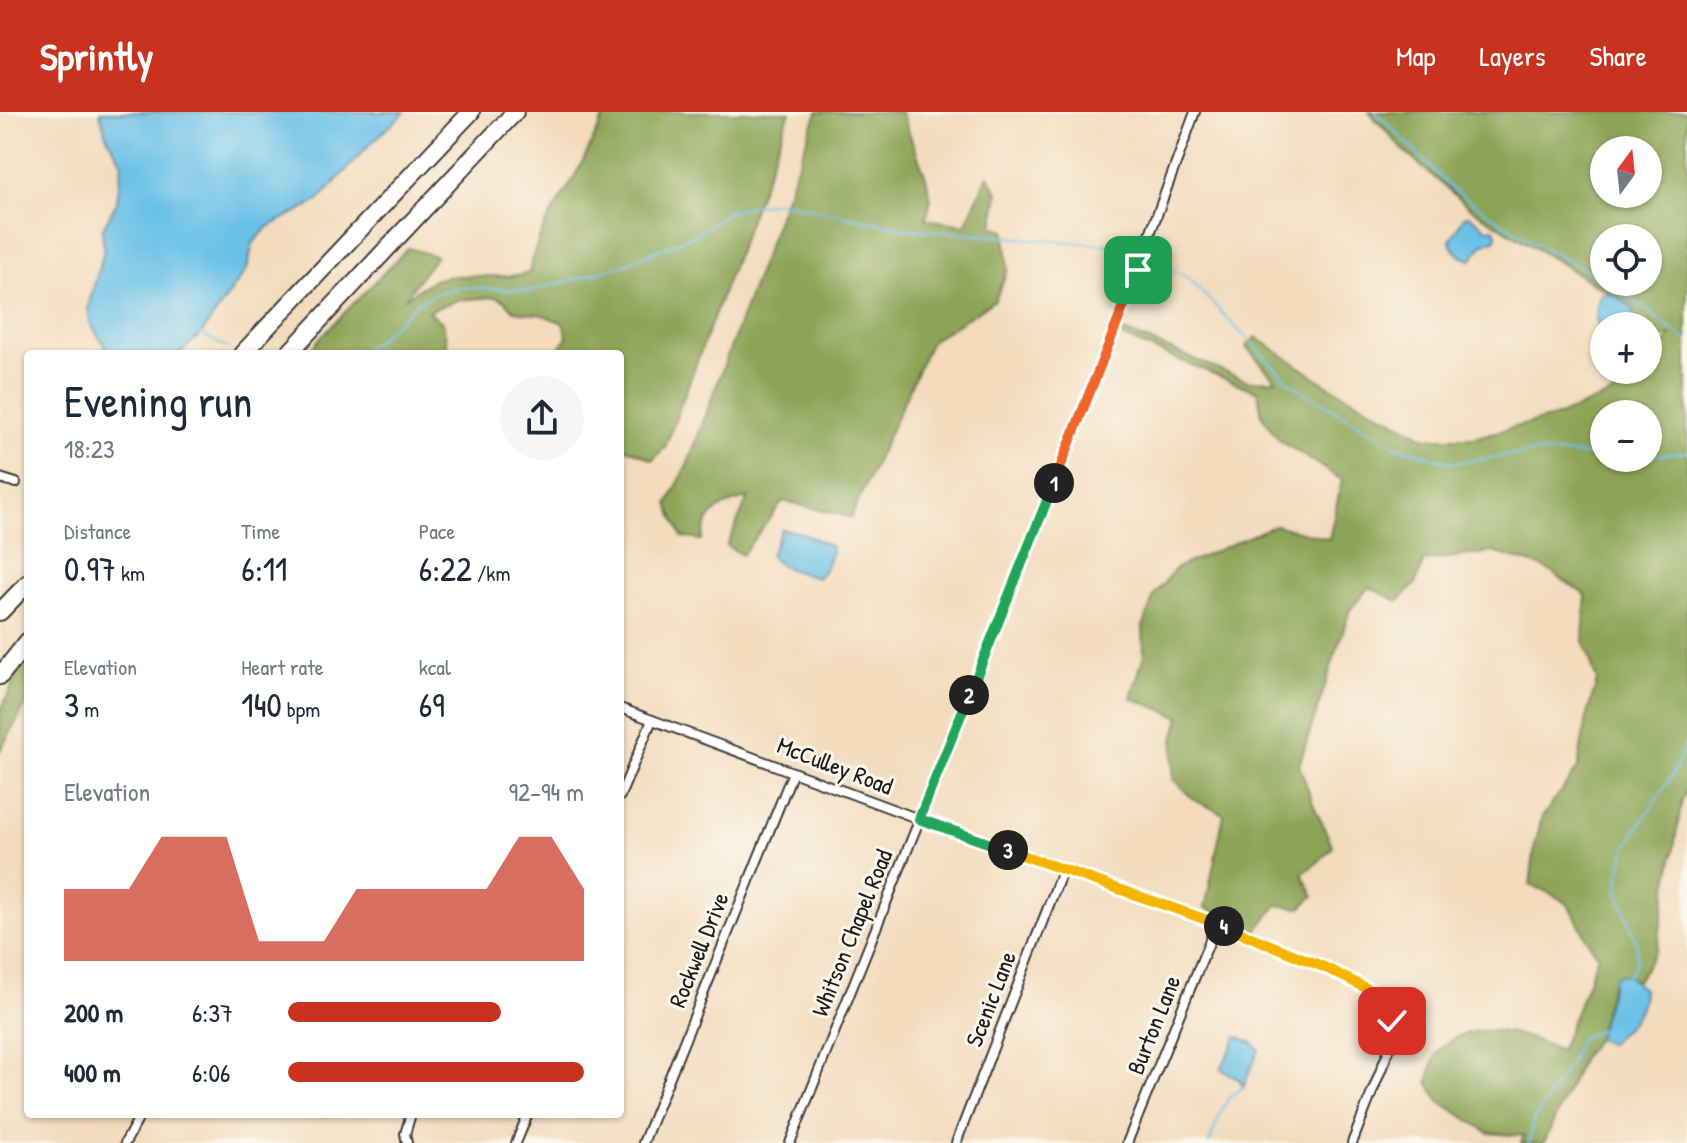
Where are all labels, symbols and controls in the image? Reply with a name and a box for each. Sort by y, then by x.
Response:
text: Sprintly [40,30,153,82]
text: Map [1396,37,1436,75]
text: Layers [1480,37,1545,75]
text: Share [1589,37,1647,75]
north arrow [1590,136,1662,208]
map controls [1590,136,1662,472]
button: locate [1590,224,1662,296]
pin [1104,236,1172,304]
icon: arrive [1116,248,1160,292]
button: + [1590,312,1662,384]
text: Evening run [64,371,252,431]
button: share [500,376,584,460]
button: − [1590,400,1662,472]
text: 18:23 [64,431,115,466]
pin: 1 [1034,463,1074,503]
text: 1 [1050,468,1058,498]
text: Distance [64,516,131,546]
text: Time [241,516,280,546]
text: Pace [419,516,455,546]
text: 0.97 [64,546,116,592]
text: 6:11 [241,546,287,592]
text: 6:22 [419,546,472,592]
text: km [116,558,145,588]
text: /km [472,558,510,588]
text: Elevation [64,652,137,682]
text: Heart rate [241,652,324,682]
text: kcal [419,652,451,682]
pin: 2 [949,675,989,715]
text: 2 [964,680,974,710]
text: 3 [64,682,79,728]
text: 140 [241,682,282,728]
text: 69 [419,682,445,728]
text: m [79,694,99,724]
text: bpm [282,694,320,724]
street label: McCulley Road [773,728,898,802]
text: Elevation [64,774,150,809]
text: 92–94 m [508,774,584,809]
pin: 3 [988,830,1028,870]
text: 3 [1003,835,1013,865]
street label: Whitson Chapel Road [803,844,899,1021]
street label: Rockwell Drive [660,887,736,1012]
pin: 4 [1204,906,1244,946]
text: 4 [1220,911,1228,941]
street label: Scenic Lane [957,946,1023,1051]
street label: Burton Lane [1119,970,1188,1079]
pin [1358,987,1426,1055]
text: 200 m [64,995,123,1030]
text: 6:37 [192,995,233,1030]
icon: check [1370,999,1414,1043]
text: 400 m [64,1055,121,1090]
text: 6:06 [192,1055,230,1090]

